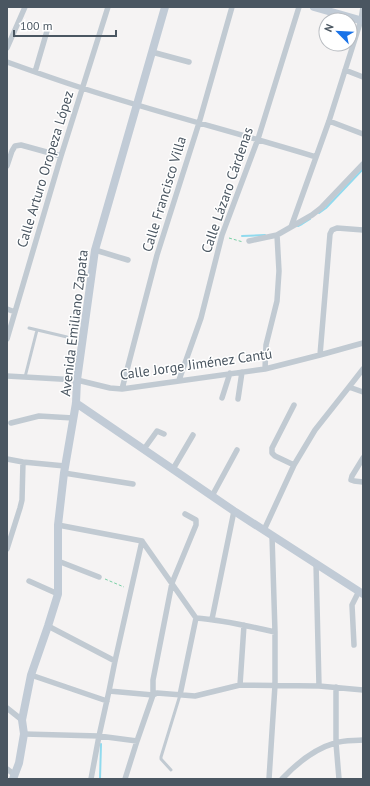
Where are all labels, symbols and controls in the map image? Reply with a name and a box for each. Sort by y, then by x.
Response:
scale bar [14,12,116,38]
north arrow [318,12,358,52]
text: 100 m [20,18,53,33]
text: N [321,22,337,34]
street label: Calle Arturo Oropeza López [13,88,77,250]
street label: Calle Lázaro Cárdenas [197,125,257,255]
street label: Calle Francisco Villa [138,134,190,254]
street label: Avenida Emiliano Zapata [56,249,92,397]
street label: Calle Jorge Jiménez Cantú [119,344,273,384]

